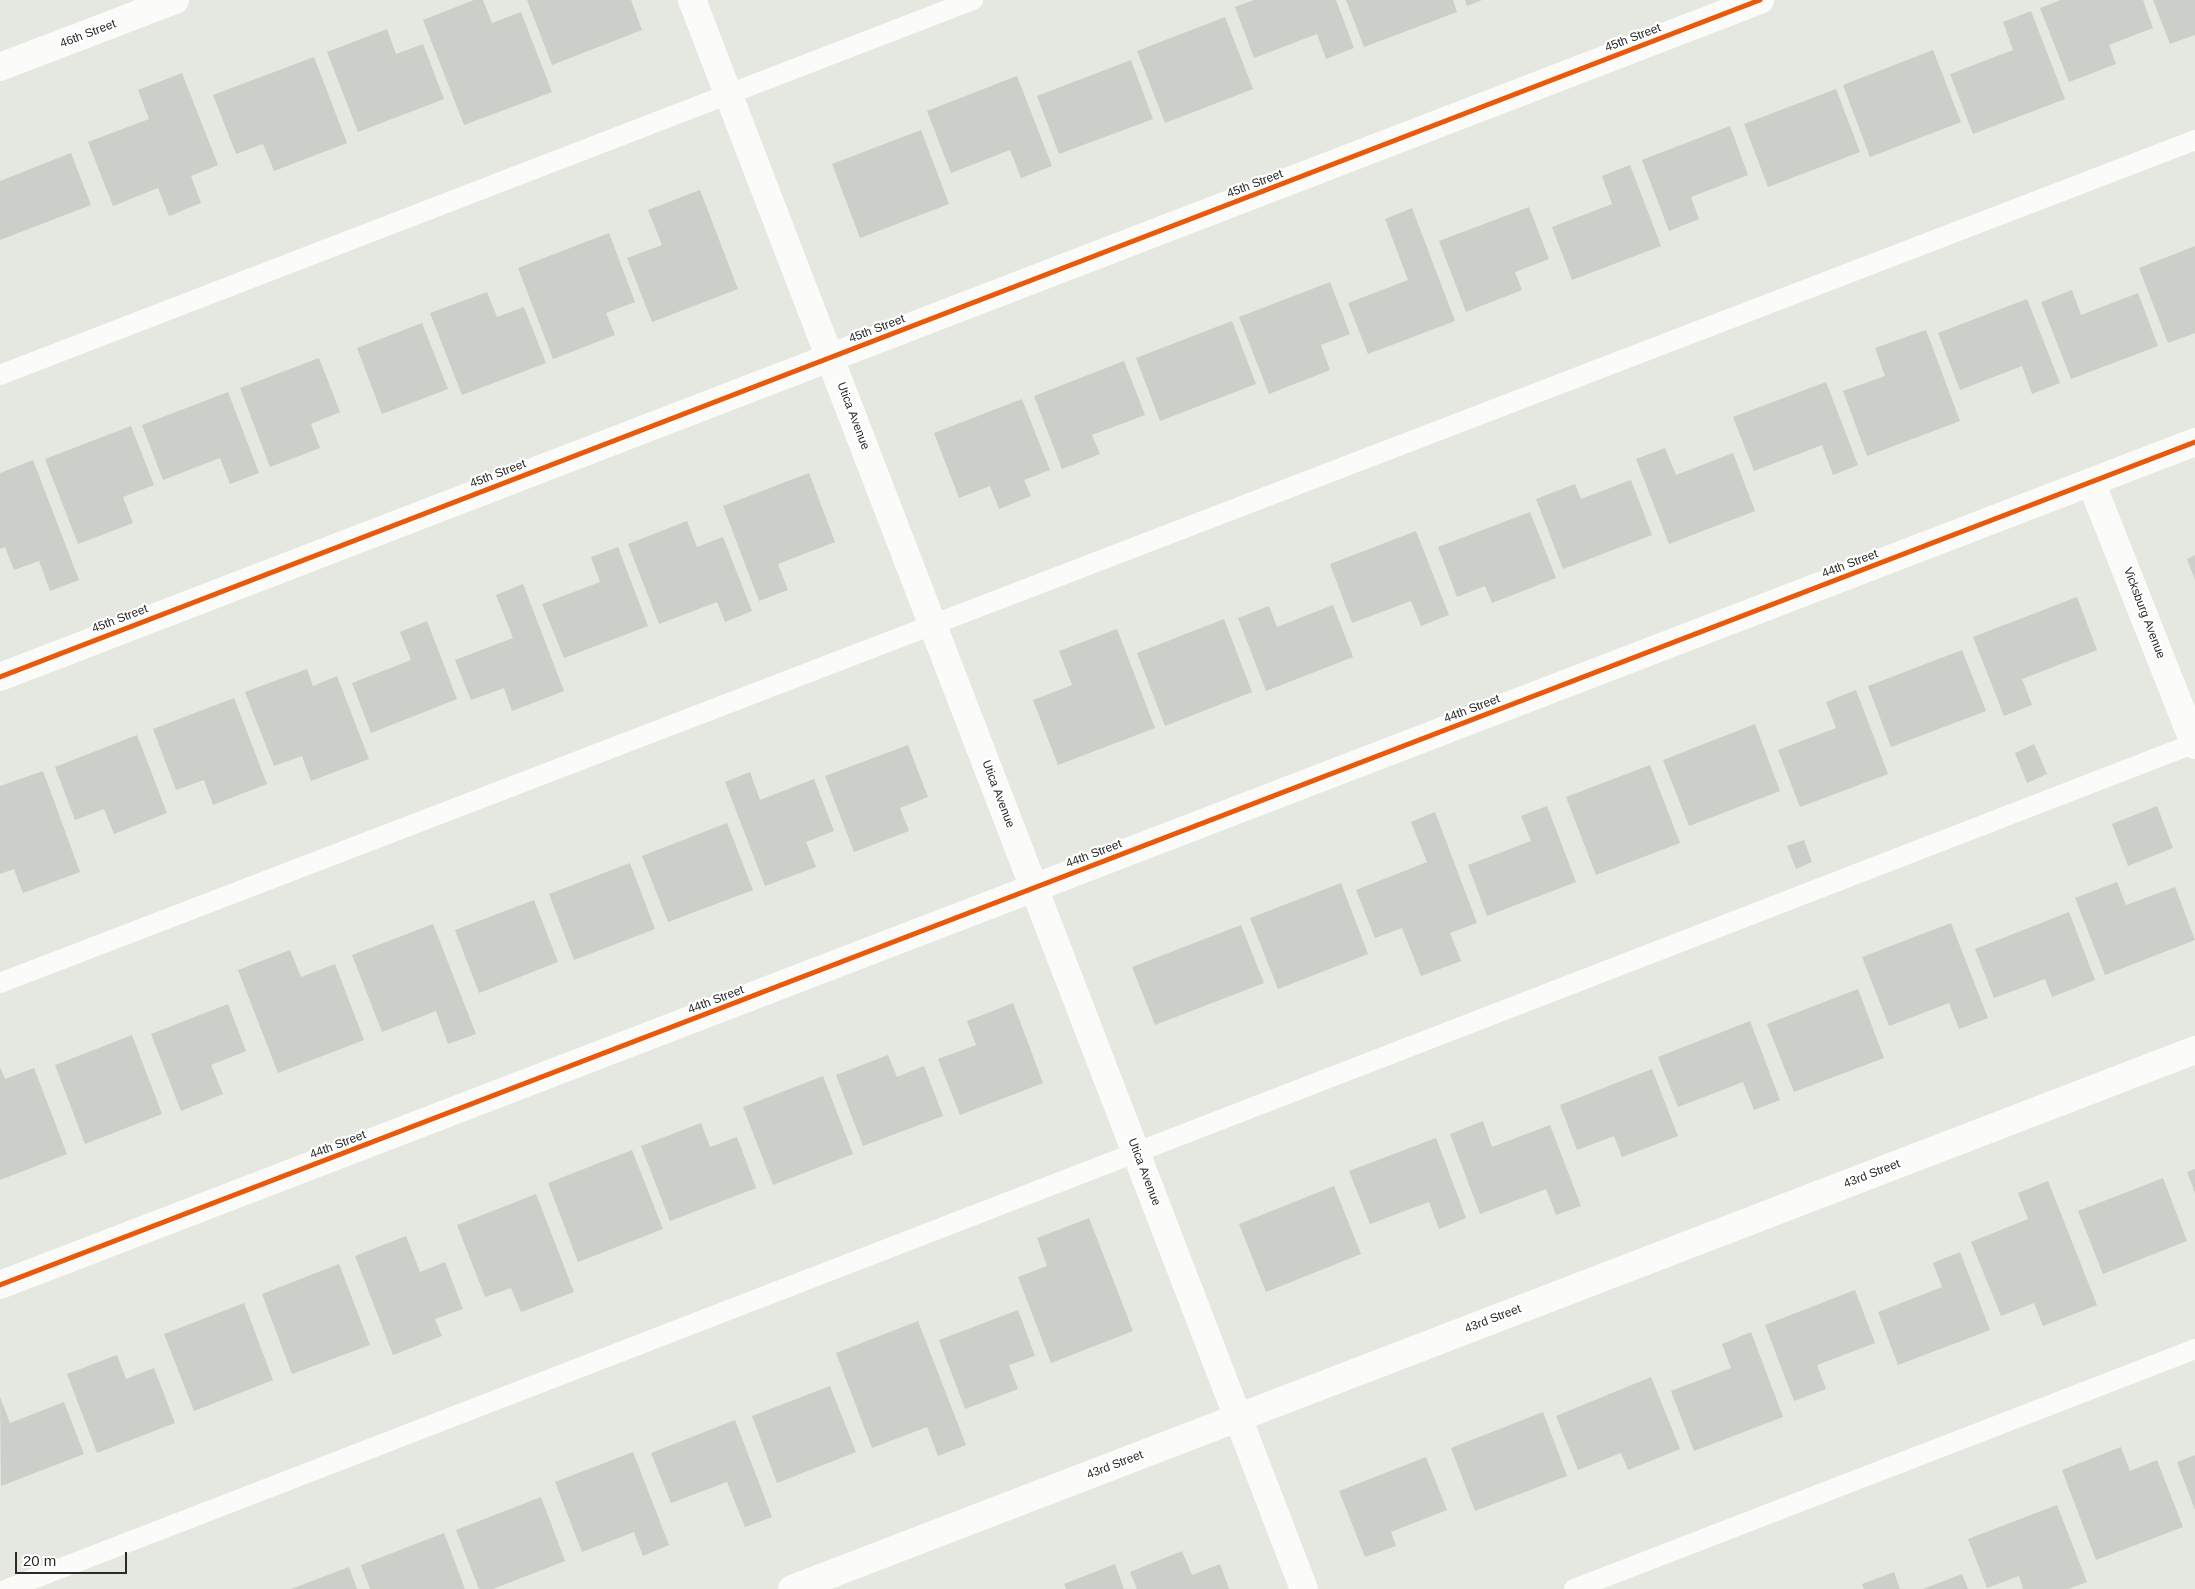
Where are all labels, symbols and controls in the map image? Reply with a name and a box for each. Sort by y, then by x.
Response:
street label: 46th Street [58,17,118,51]
street label: 45th Street [1603,21,1663,55]
street label: 45th Street [1225,167,1285,201]
street label: 45th Street [847,312,907,346]
street label: Utica Avenue [834,380,872,452]
street label: 45th Street [468,457,528,491]
street label: 44th Street [1820,547,1880,581]
street label: Vicksburg Avenue [2120,565,2168,661]
street label: 45th Street [90,602,150,636]
street label: 44th Street [1442,692,1502,726]
street label: Utica Avenue [979,758,1017,830]
street label: 44th Street [1064,837,1124,871]
street label: 44th Street [686,983,746,1017]
street label: 44th Street [308,1128,368,1162]
street label: Utica Avenue [1125,1136,1163,1208]
street label: 43rd Street [1842,1157,1902,1191]
street label: 43rd Street [1463,1302,1523,1336]
street label: 43rd Street [1085,1448,1145,1482]
scale bar [18,1542,130,1574]
text: 20 m [23,1552,56,1569]

